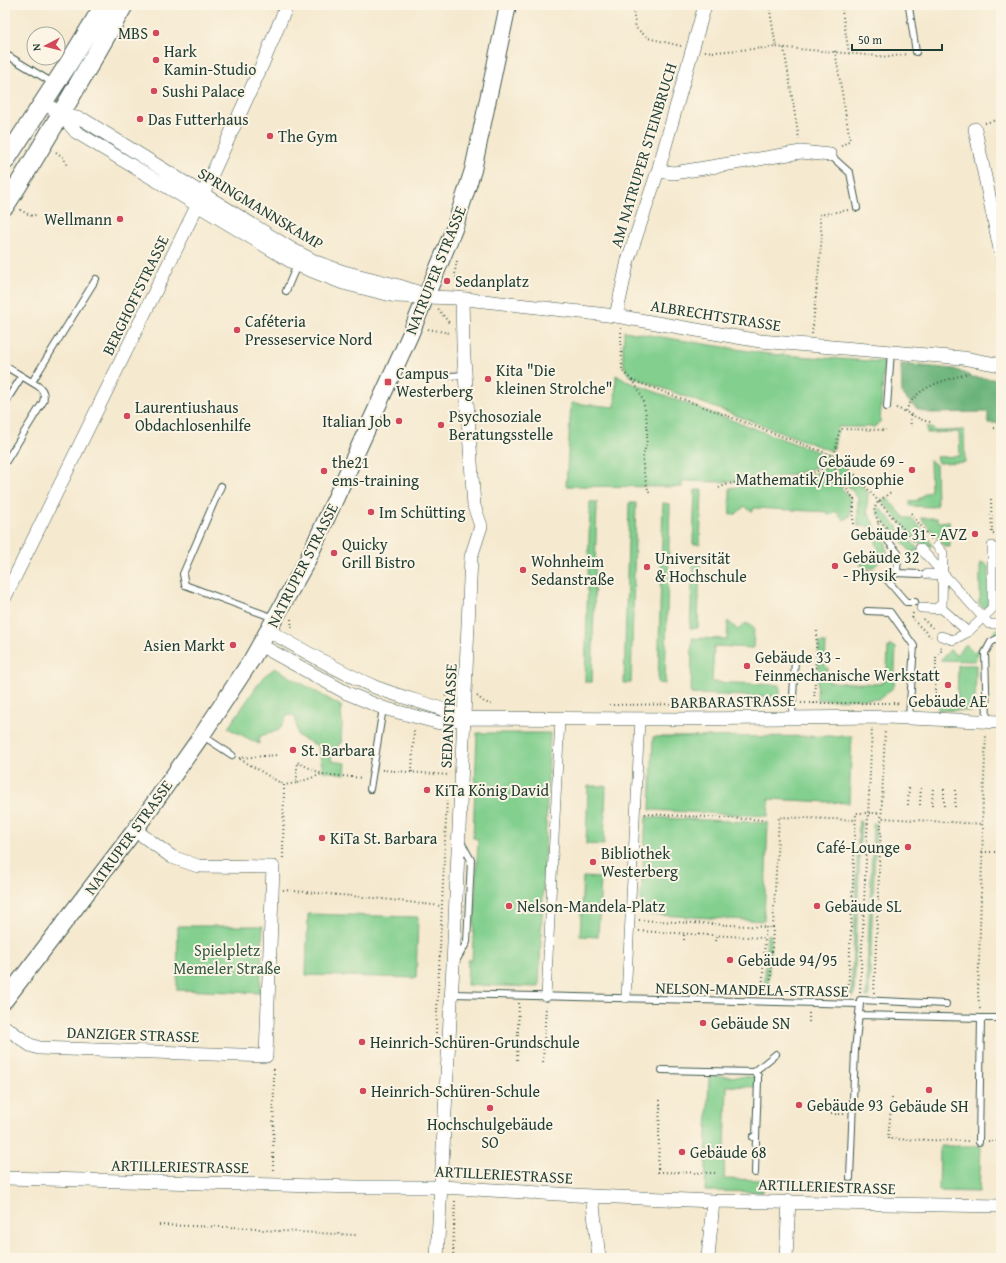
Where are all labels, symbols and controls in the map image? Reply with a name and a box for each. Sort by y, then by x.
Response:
place label: MBS [118,21,148,45]
north arrow [26,26,66,66]
scale bar [852,26,942,52]
marker: MBS [151,28,161,38]
text: 50 m [858,31,882,48]
place label: Hark Kamin-Studio [164,39,256,81]
text: N [28,42,44,52]
marker: Hark Kamin-Studio [151,55,161,65]
street label: AM NATRUPER STEINBRUCH [603,59,683,250]
place label: Sushi Palace [162,79,245,103]
marker: Sushi Palace [149,86,159,96]
place label: Das Futterhaus [148,107,249,131]
marker: Das Futterhaus [135,114,145,124]
place label: The Gym [278,124,337,148]
marker: The Gym [265,131,275,141]
street label: SPRINGMANNSKAMP [194,161,328,255]
street label: NATRUPER STRASSE [398,202,472,338]
place label: Wellmann [44,207,112,231]
marker: Wellmann [115,214,125,224]
street label: BERGHOFFSTRASSE [95,231,175,359]
place label: Sedanplatz [455,269,529,293]
marker: Sedanplatz [442,276,452,286]
street label: ALBRECHTSTRASSE [649,293,783,337]
place label: Caféteria Presseservice Nord [245,309,373,351]
marker: Caféteria Presseservice Nord [232,325,242,335]
place label: Kita "Die kleinen Strolche" [496,358,612,400]
place label: Campus Westerberg [396,361,473,403]
marker: Kita "Die kleinen Strolche" [483,374,493,384]
marker: Campus Westerberg [383,377,393,387]
place label: Laurentiushaus Obdachlosenhilfe [135,395,251,437]
place label: Psychosoziale Beratungsstelle [449,404,553,446]
place label: Italian Job [322,409,391,433]
marker: Laurentiushaus Obdachlosenhilfe [122,411,132,421]
marker: Italian Job [394,416,404,426]
marker: Psychosoziale Beratungsstelle [436,420,446,430]
place label: Gebäude 69 - Mathematik/Philosophie [736,449,905,491]
place label: the21 ems-training [332,450,419,492]
marker: Gebäude 69 - Mathematik/Philosophie [907,465,917,475]
marker: the21 ems-training [319,466,329,476]
street label: NATRUPER STRASSE [260,499,344,631]
place label: Im Schütting [379,500,466,524]
marker: Im Schütting [366,507,376,517]
place label: Gebäude 31 - AVZ [851,522,967,546]
marker: Gebäude 31 - AVZ [970,529,980,539]
place label: Quicky Grill Bistro [342,532,415,574]
place label: Gebäude 32 - Physik [843,545,919,587]
place label: Universität & Hochschule [655,546,747,588]
marker: Quicky Grill Bistro [329,548,339,558]
place label: Wohnheim Sedanstraße [531,549,614,591]
marker: Gebäude 32 - Physik [830,561,840,571]
marker: Universität & Hochschule [642,562,652,572]
marker: Wohnheim Sedanstraße [518,565,528,575]
place label: Asien Markt [143,633,225,657]
marker: Asien Markt [228,640,238,650]
place label: Gebäude 33 - Feinmechanische Werkstatt [755,645,940,687]
marker: Gebäude 33 - Feinmechanische Werkstatt [742,661,752,671]
street label: SEDANSTRASSE [433,663,463,769]
marker: Gebäude AE [943,680,953,690]
street label: BARBARASTRASSE [670,688,796,714]
place label: Gebäude AE [909,689,987,713]
place label: St. Barbara [301,738,375,762]
marker: St. Barbara [288,745,298,755]
street label: NATRUPER STRASSE [78,775,178,899]
place label: KiTa König David [435,778,549,802]
marker: KiTa König David [422,785,432,795]
place label: KiTa St. Barbara [330,826,438,850]
marker: KiTa St. Barbara [317,833,327,843]
place label: Café-Lounge [817,835,900,859]
place label: Bibliothek Westerberg [601,841,678,883]
marker: Café-Lounge [903,842,913,852]
marker: Bibliothek Westerberg [588,857,598,867]
place label: Nelson-Mandela-Platz [517,894,665,918]
place label: Gebäude SL [825,894,902,918]
marker: Nelson-Mandela-Platz [504,901,514,911]
marker: Gebäude SL [812,901,822,911]
park label: Spielpletz Memeler Straße [173,938,281,980]
place label: Gebäude 94/95 [738,948,837,972]
marker: Gebäude 94/95 [725,955,735,965]
street label: NELSON-MANDELA-STRASSE [655,975,849,1003]
place label: Gebäude SN [711,1011,791,1035]
marker: Gebäude SN [698,1018,708,1028]
street label: DANZIGER STRASSE [66,1020,200,1048]
place label: Heinrich-Schüren-Grundschule [370,1030,580,1054]
marker: Heinrich-Schüren-Grundschule [357,1037,367,1047]
place label: Heinrich-Schüren-Schule [371,1079,540,1103]
marker: Gebäude SH [924,1085,934,1095]
marker: Heinrich-Schüren-Schule [358,1086,368,1096]
place label: Gebäude 93 [807,1093,883,1117]
place label: Gebäude SH [889,1094,969,1118]
marker: Gebäude 93 [794,1100,804,1110]
marker: Hochschulgebäude SO [485,1103,495,1113]
place label: Hochschulgebäude SO [427,1112,553,1154]
place label: Gebäude 68 [690,1140,767,1164]
marker: Gebäude 68 [677,1147,687,1157]
street label: ARTILLERIESTRASSE [111,1153,249,1179]
street label: ARTILLERIESTRASSE [435,1158,573,1190]
street label: ARTILLERIESTRASSE [758,1172,896,1200]

